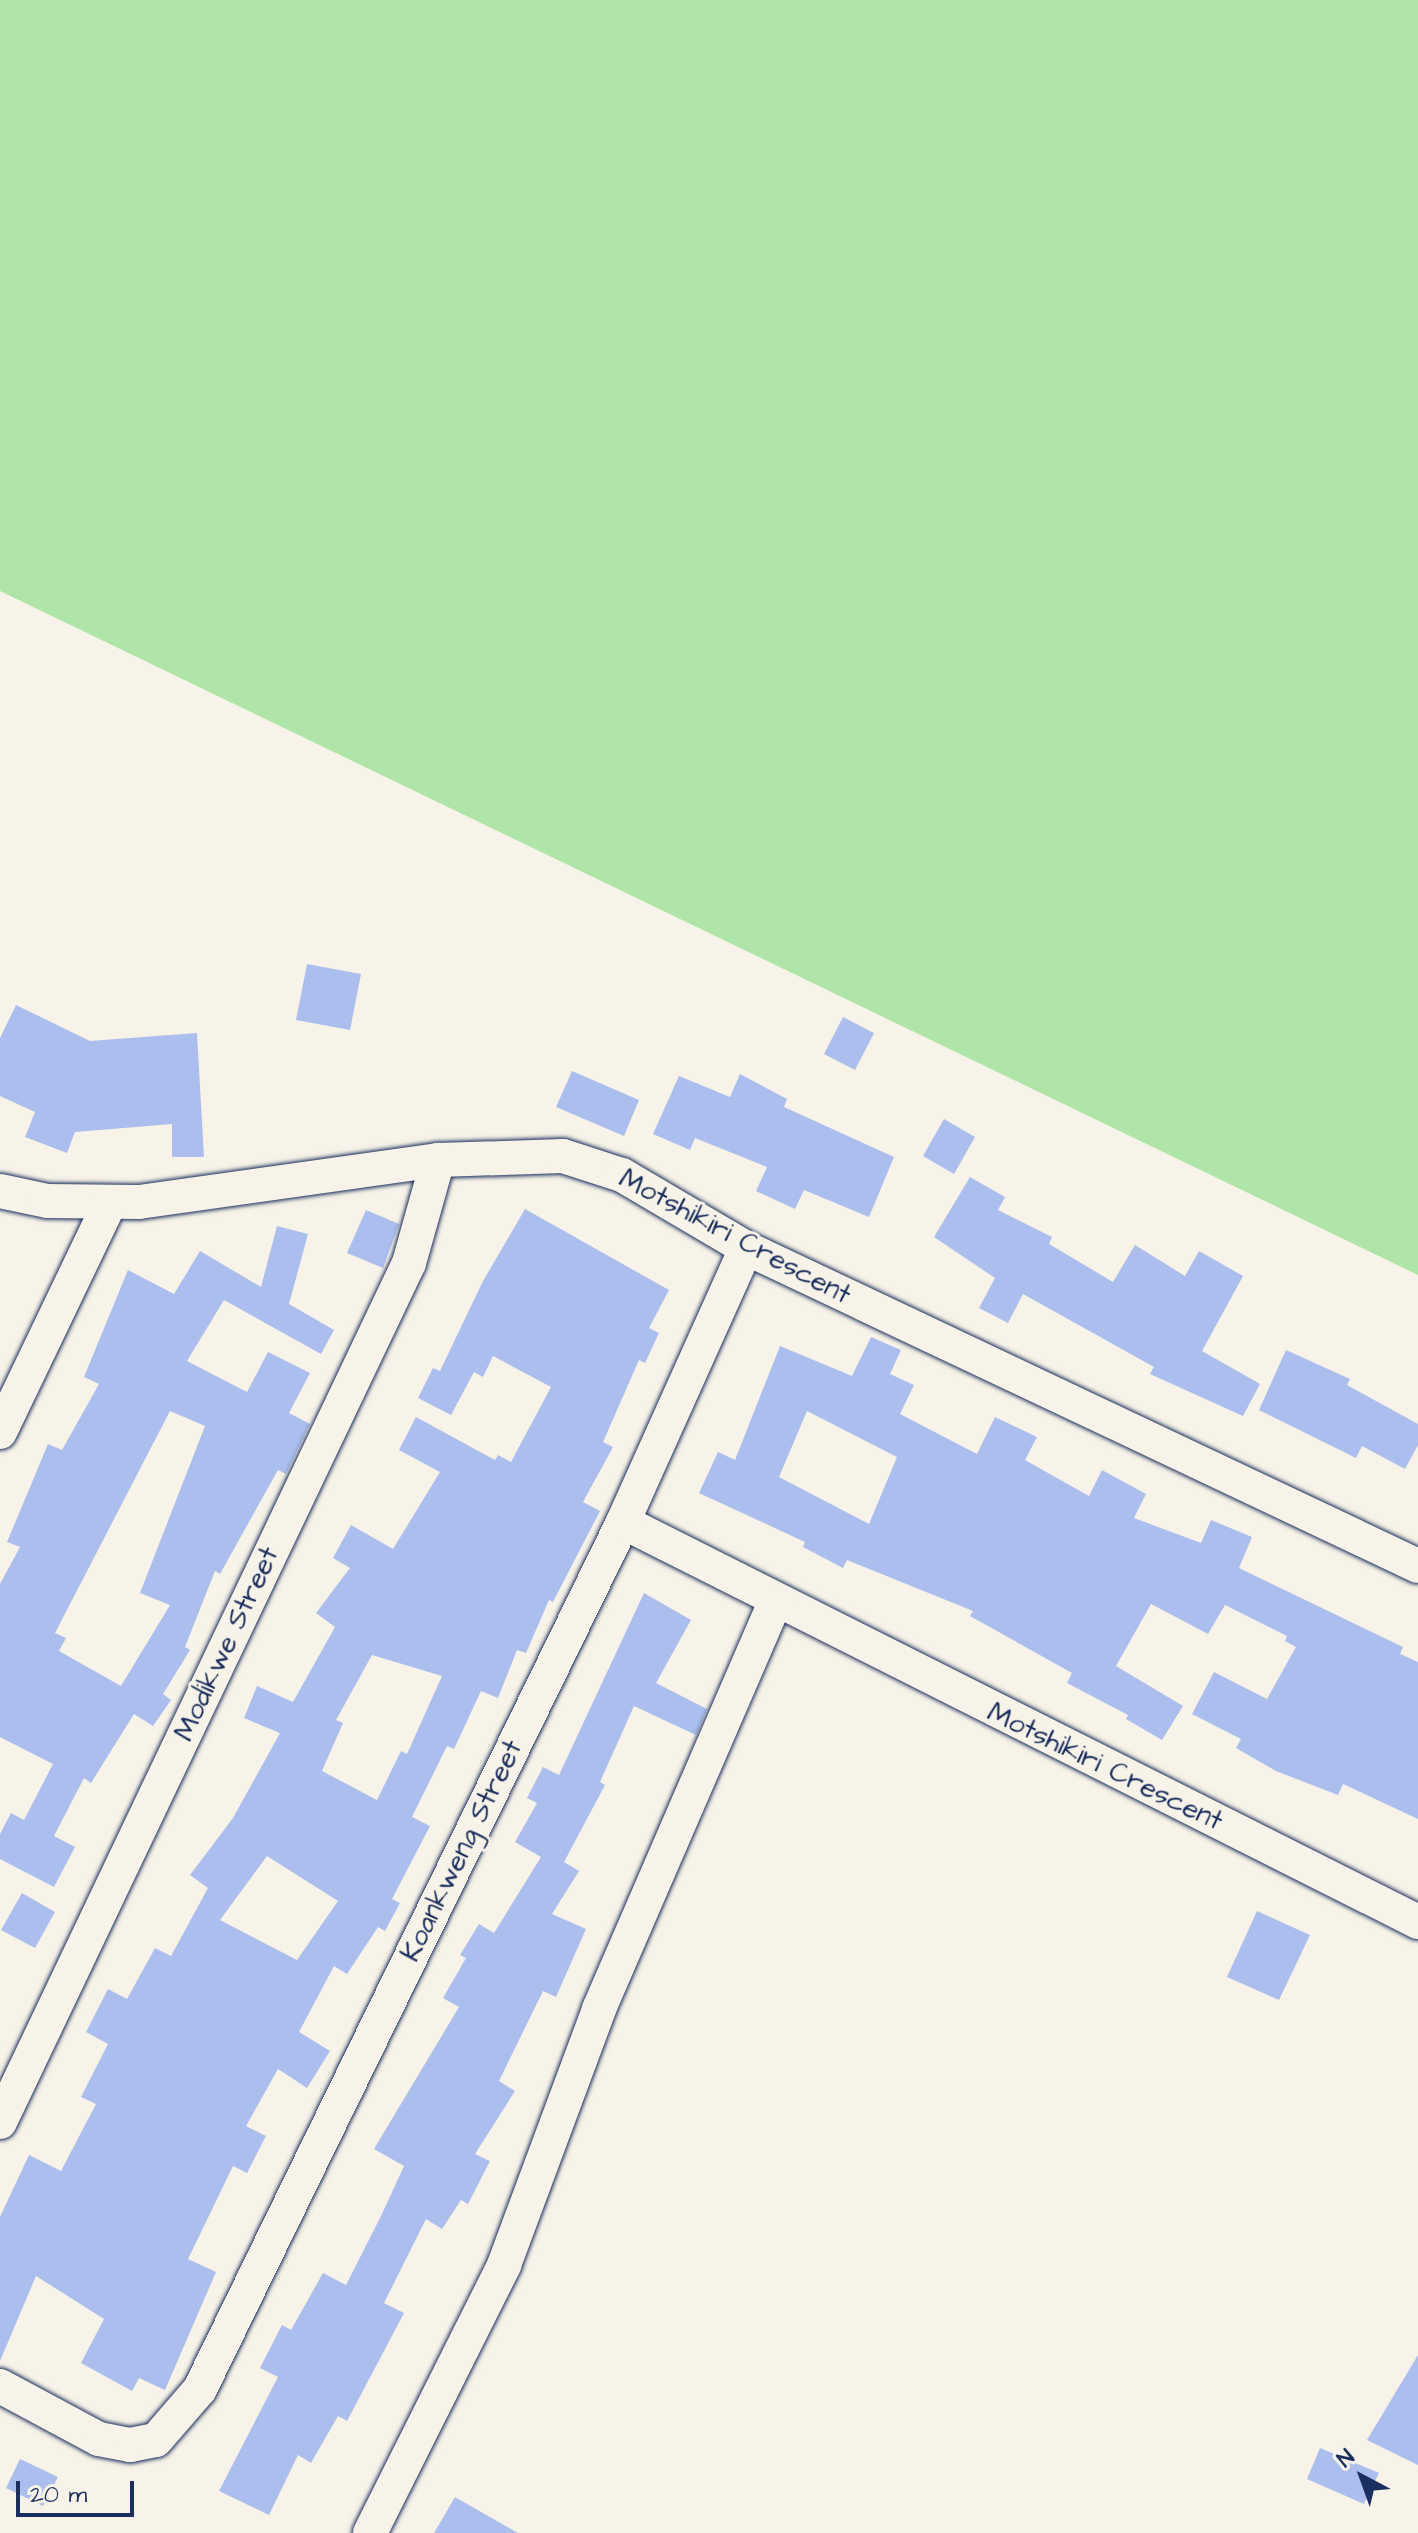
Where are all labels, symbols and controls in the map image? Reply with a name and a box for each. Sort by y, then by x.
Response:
street label: Motshikiri Crescent [613,1162,857,1312]
street label: Modikwe Street [167,1542,287,1746]
street label: Motshikiri Crescent [982,1695,1228,1839]
street label: Koankweng Street [394,1735,530,1967]
north arrow [1322,2437,1402,2517]
text: N [1331,2442,1361,2475]
scale bar [20,2465,138,2515]
text: 20 m [30,2478,87,2512]

